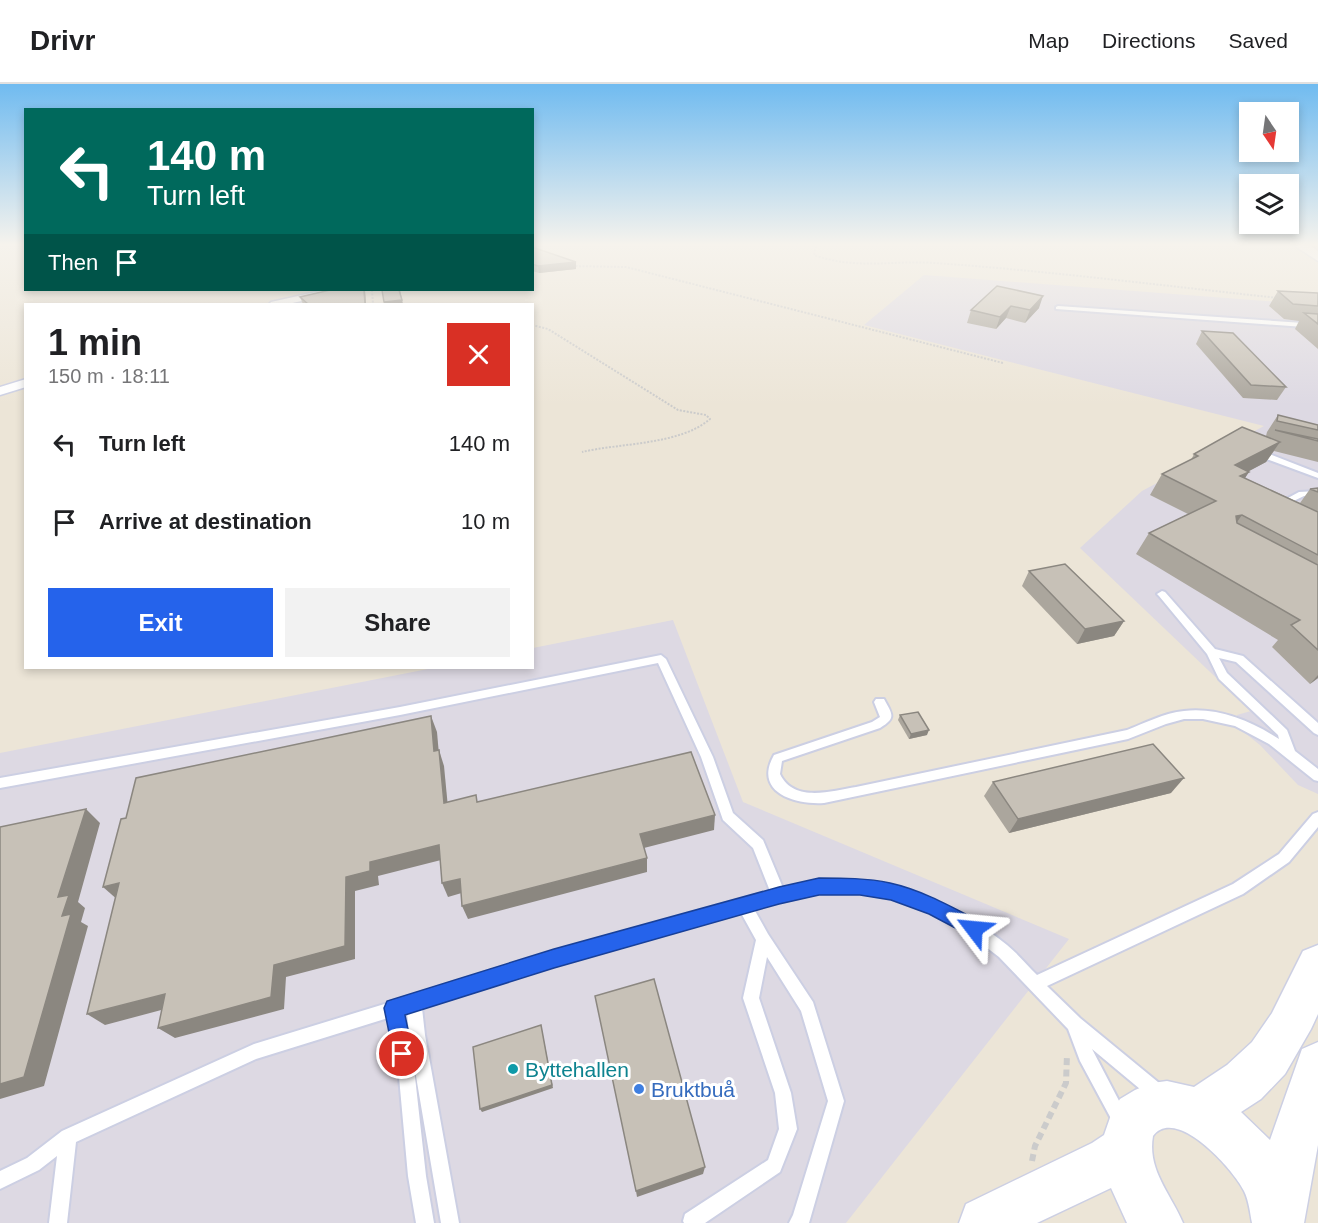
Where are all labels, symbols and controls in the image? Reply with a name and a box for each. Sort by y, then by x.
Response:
text: Drivr [30,25,95,56]
text: Map [1028,29,1069,52]
text: Directions [1102,29,1195,52]
text: Saved [1228,29,1288,52]
north arrow [1239,102,1299,162]
map controls [1239,102,1299,234]
icon: left [48,132,126,210]
text: 140 m [147,132,266,179]
button: layers [1239,174,1299,234]
text: Turn left [147,181,245,211]
icon: arrive [110,246,143,279]
text: Then [48,250,98,275]
text: 1 min [48,322,142,363]
button: close [447,323,510,386]
text: 150 m · 18:11 [48,365,170,387]
icon: left [48,428,81,461]
text: Turn left [99,431,185,456]
text: 140 m [449,431,510,456]
icon: arrive [48,506,81,539]
text: Arrive at destination [99,509,312,534]
text: 10 m [461,509,510,534]
button: Exit [48,588,273,657]
button: Share [285,588,510,657]
position arrow [942,897,1006,961]
pin [376,1028,427,1079]
icon: arrive [385,1037,418,1070]
place label: Byttehallen [525,1058,629,1081]
marker: Byttehallen [506,1062,520,1076]
place label: Bruktbuå [651,1078,735,1101]
marker: Bruktbuå [632,1082,646,1096]

